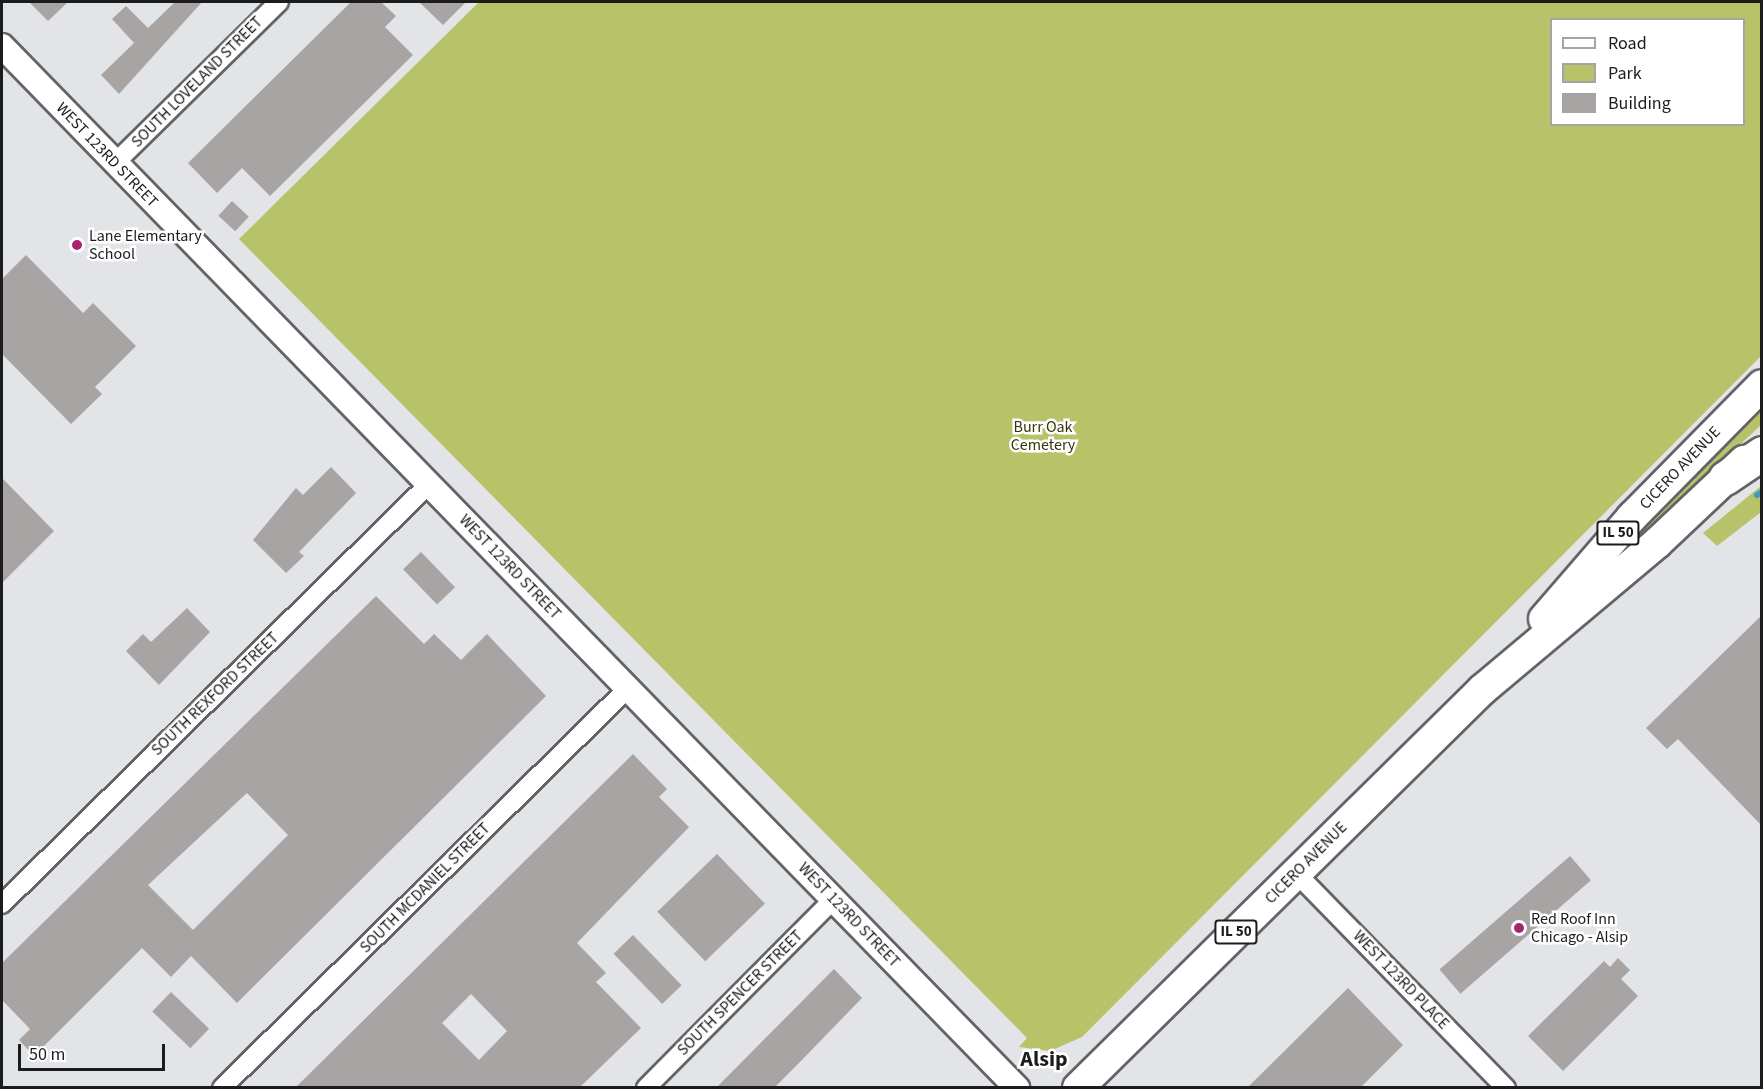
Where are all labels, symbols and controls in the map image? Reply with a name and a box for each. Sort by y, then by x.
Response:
street label: SOUTH LOVELAND STREET [127,12,267,152]
legend [1550,18,1745,126]
text: Road [1608,31,1647,56]
text: Park [1608,61,1642,86]
text: Building [1608,91,1671,116]
street label: WEST 123RD STREET [52,99,162,211]
place label: Lane Elementary School [89,226,202,264]
marker: Lane Elementary School [70,238,84,252]
park label: Burr Oak Cemetery [1011,417,1075,455]
street label: CICERO AVENUE [1636,422,1724,514]
street label: WEST 123RD STREET [455,511,565,623]
road number: IL 50 [1596,521,1640,545]
street label: SOUTH REXFORD STREET [147,628,283,760]
street label: CICERO AVENUE [1261,818,1351,908]
street label: SOUTH MCDANIEL STREET [356,819,494,957]
street label: WEST 123RD STREET [794,859,904,971]
place label: Red Roof Inn Chicago - Alsip [1531,909,1628,947]
road number: IL 50 [1214,920,1258,944]
marker: Red Roof Inn Chicago - Alsip [1512,921,1526,935]
street label: SOUTH SPENCER STREET [673,926,807,1060]
street label: WEST 123RD PLACE [1349,927,1453,1033]
scale bar [21,1032,168,1070]
text: 50 m [29,1042,65,1067]
district label: Alsip [1020,1047,1068,1073]

